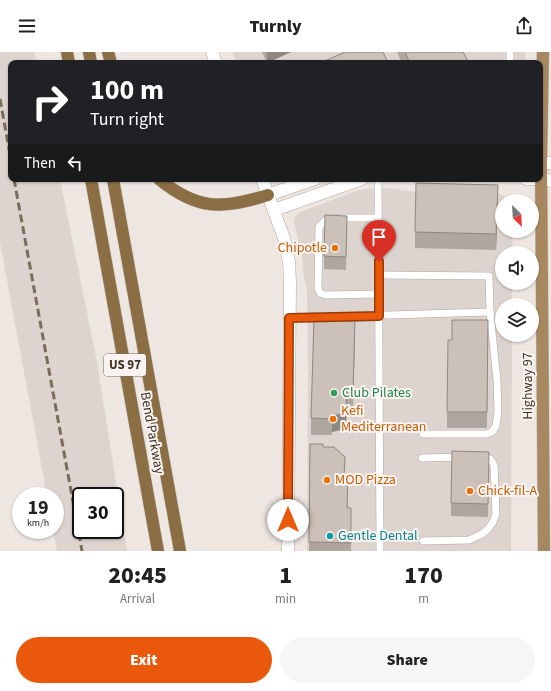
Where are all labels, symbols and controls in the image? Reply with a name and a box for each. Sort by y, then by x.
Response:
text: Turnly [249,14,302,39]
icon: menu [16,15,38,37]
icon: share [513,15,535,37]
text: 100 m [90,70,164,110]
icon: right [24,76,76,128]
text: Turn right [90,107,164,132]
icon: left [64,152,86,174]
text: Then [24,153,56,174]
north arrow [495,194,539,238]
map controls [495,194,539,342]
pin [362,220,396,261]
icon: arrive [368,226,390,248]
place label: Chipotle [278,238,327,258]
marker: Chipotle [330,243,340,253]
button: sound [495,246,539,290]
button: layers [495,298,539,342]
street label: Highway 97 [518,352,538,420]
road number: US 97 [104,354,146,376]
place label: Club Pilates [342,383,411,403]
marker: Club Pilates [329,388,339,398]
street label: Bend Parkway [135,390,169,476]
place label: Kefi Mediterranean [341,401,426,437]
marker: Kefi Mediterranean [328,414,338,424]
place label: MOD Pizza [335,470,396,490]
marker: MOD Pizza [322,475,332,485]
place label: Chick-fil-A [478,481,538,501]
marker: Chick-fil-A [465,486,475,496]
speed limit sign: 30 [72,487,124,539]
text: 19 [27,494,49,522]
position arrow [267,499,309,541]
text: km/h [27,516,49,530]
place label: Gentle Dental [338,526,418,546]
marker: Gentle Dental [325,531,335,541]
text: 20:45 [108,558,167,593]
text: 1 [279,558,292,593]
text: 170 [404,558,443,593]
text: Arrival [120,590,155,608]
text: min [275,590,296,608]
text: m [418,590,429,608]
button: Exit [16,637,272,683]
button: Share [280,637,535,683]

